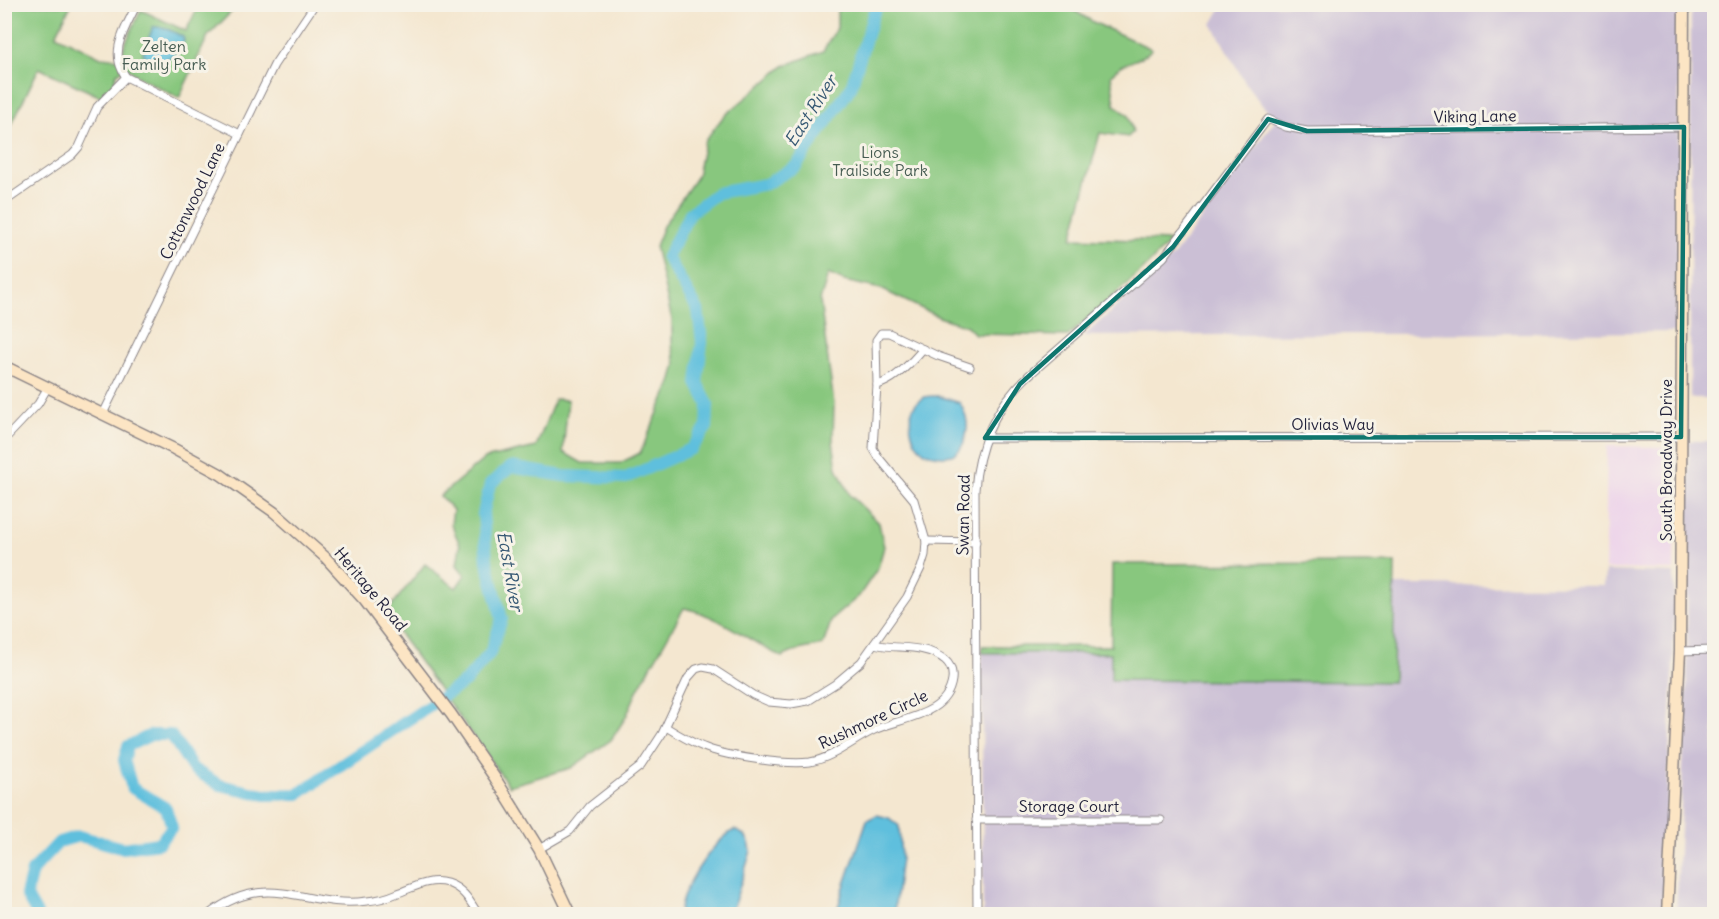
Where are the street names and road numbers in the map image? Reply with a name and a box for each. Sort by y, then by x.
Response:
street label: Viking Lane [1433,105,1517,127]
street label: Cottonwood Lane [155,139,229,263]
street label: South Broadway Drive [1656,379,1676,541]
street label: Olivias Way [1291,414,1375,434]
street label: Swan Road [952,474,974,556]
street label: Heritage Road [330,543,412,635]
street label: Rushmore Circle [815,685,931,753]
street label: Storage Court [1019,796,1120,816]

